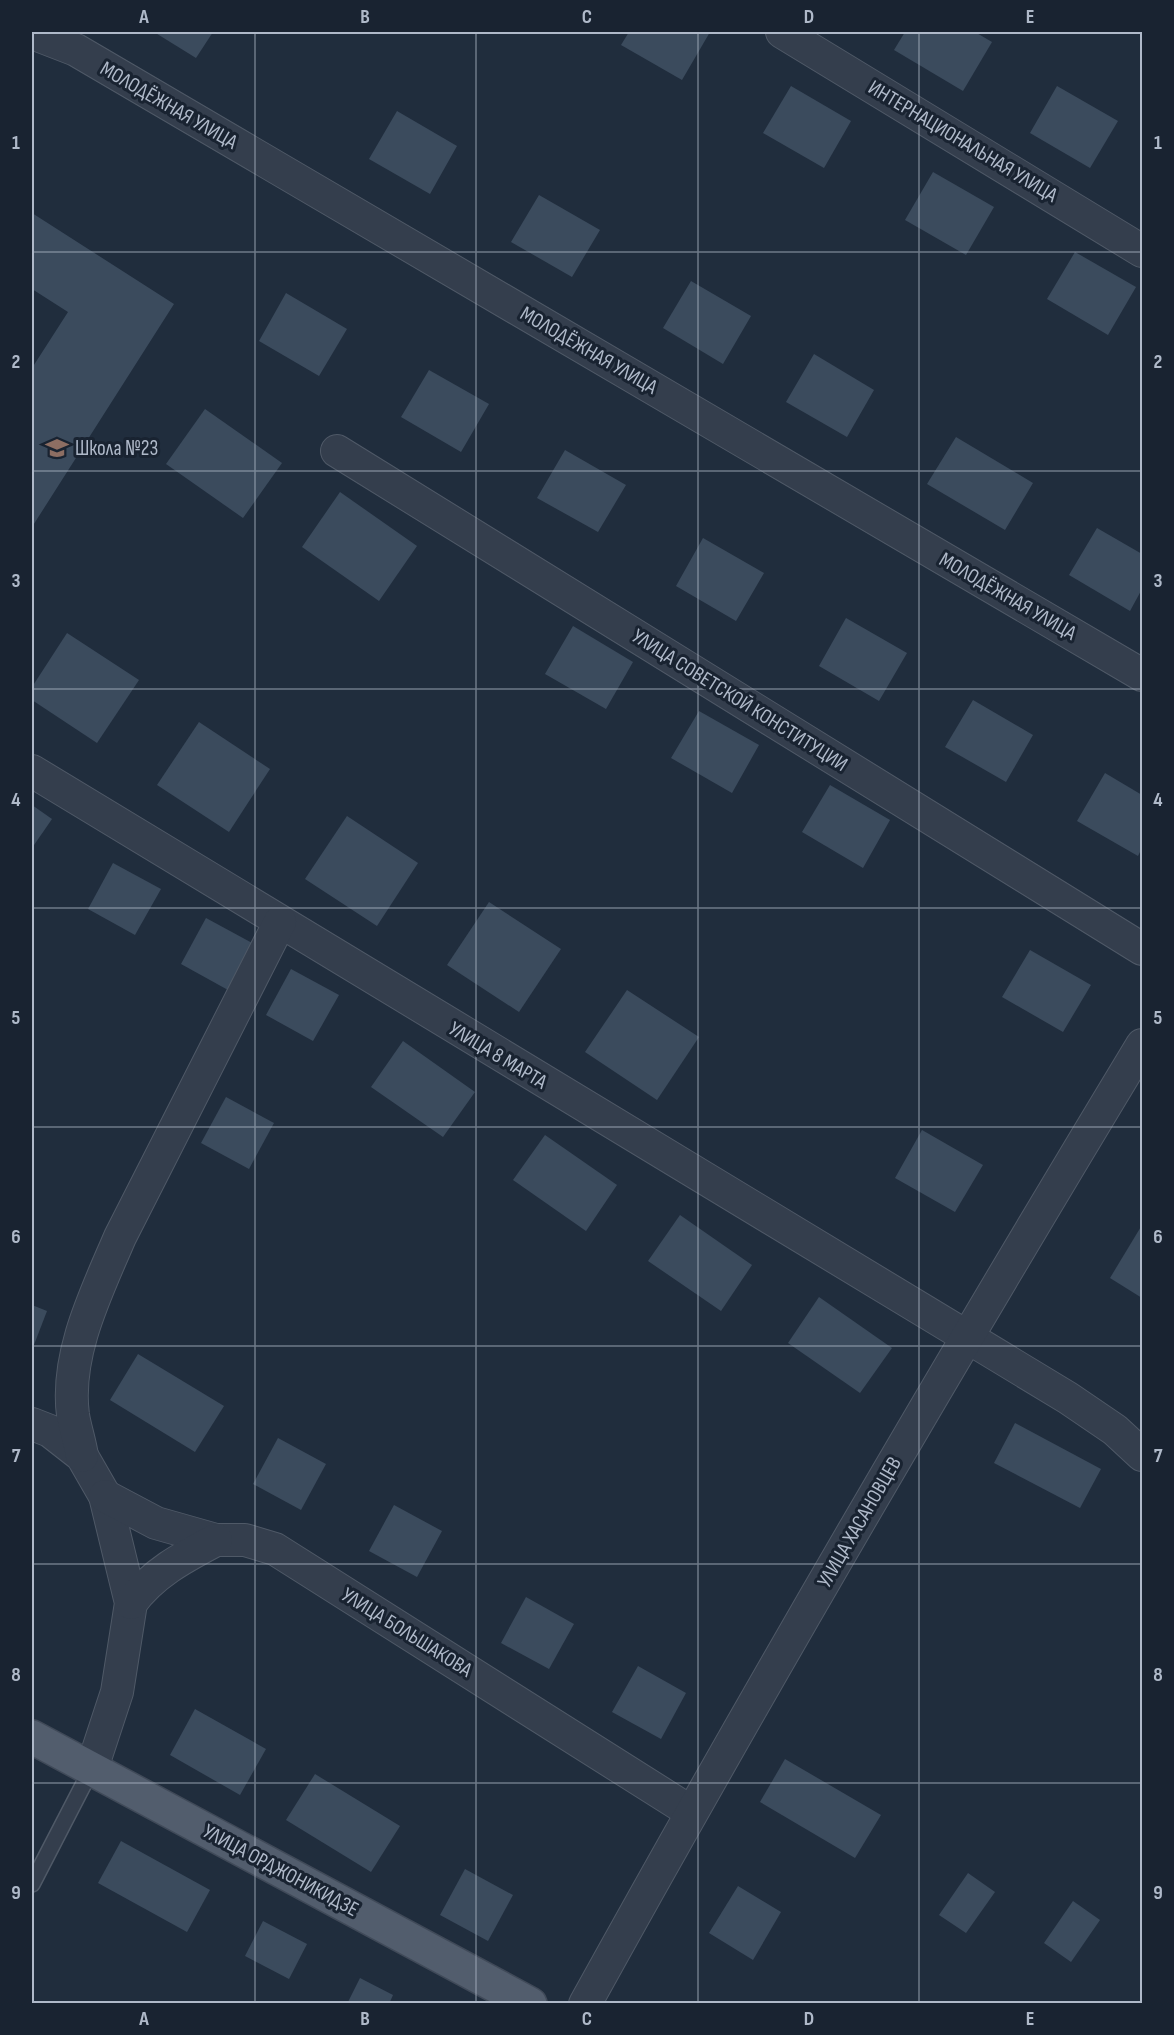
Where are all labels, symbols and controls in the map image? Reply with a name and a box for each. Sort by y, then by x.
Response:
text: A [138,5,149,29]
text: B [360,5,370,29]
text: C [582,5,592,29]
text: D [804,5,814,29]
text: E [1026,5,1034,29]
street label: МОЛОДЁЖНАЯ УЛИЦА [96,56,243,155]
street label: ИНТЕРНАЦИОНАЛЬНАЯ УЛИЦА [864,75,1063,208]
text: 1 [12,131,20,155]
text: 1 [1154,131,1162,155]
street label: МОЛОДЁЖНАЯ УЛИЦА [516,301,663,400]
text: 2 [12,350,20,374]
text: 2 [1154,350,1162,374]
school or university icon: Школа №23 [44,435,70,461]
place label: Школа №23 [75,436,158,461]
street label: МОЛОДЁЖНАЯ УЛИЦА [935,547,1082,646]
text: 3 [12,569,21,593]
text: 3 [1154,569,1163,593]
street label: УЛИЦА СОВЕТСКОЙ КОНСТИТУЦИИ [627,624,852,777]
text: 4 [11,788,21,812]
text: 4 [1153,788,1163,812]
text: 5 [12,1006,21,1030]
text: 5 [1154,1006,1163,1030]
street label: УЛИЦА 8 МАРТА [444,1016,552,1095]
text: 6 [11,1225,21,1249]
text: 6 [1153,1225,1163,1249]
text: 7 [12,1444,21,1468]
text: 7 [1154,1444,1163,1468]
street label: УЛИЦА ХАСАНОВЦЕВ [812,1452,907,1592]
street label: УЛИЦА БОЛЬШАКОВА [337,1582,477,1683]
text: 8 [11,1663,21,1687]
text: 8 [1153,1663,1163,1687]
street label: УЛИЦА ОРДЖОНИКИДЗЕ [199,1819,363,1922]
text: 9 [11,1881,21,1905]
text: 9 [1153,1881,1163,1905]
text: A [138,2007,149,2031]
text: B [360,2007,370,2031]
text: C [582,2007,592,2031]
text: D [804,2007,814,2031]
text: E [1026,2007,1034,2031]

